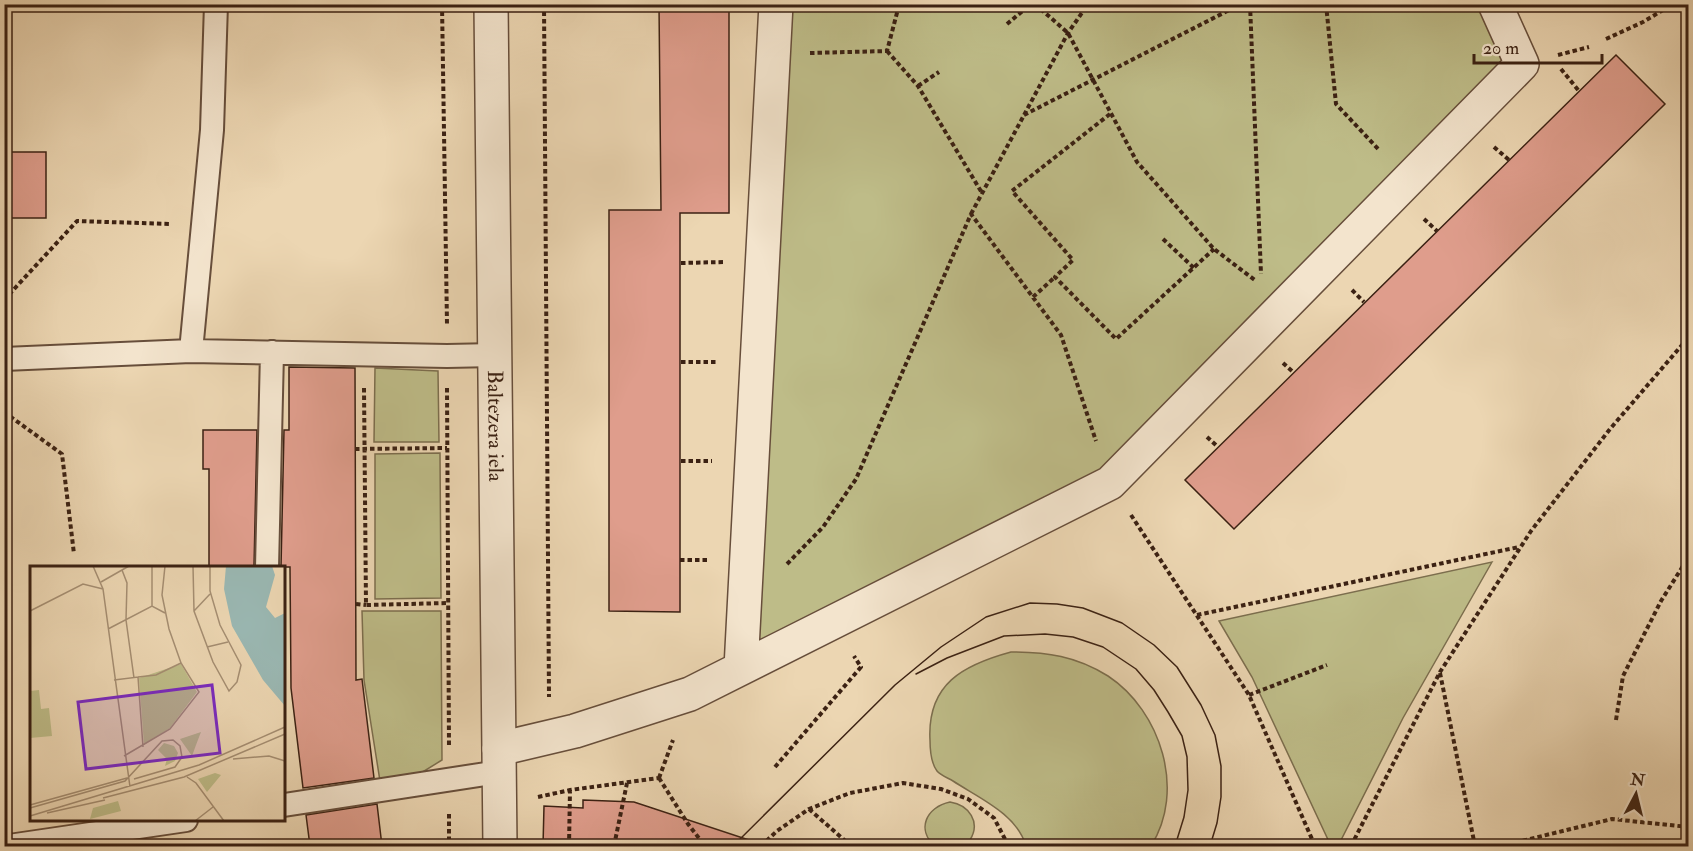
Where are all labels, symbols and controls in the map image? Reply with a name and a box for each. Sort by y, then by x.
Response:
scale bar [1474,27,1602,65]
text: 20 m [1483,37,1519,60]
street label: Baltezera iela [481,370,510,482]
inset map [30,566,285,821]
north arrow [1606,764,1666,824]
text: N [1628,769,1647,791]

